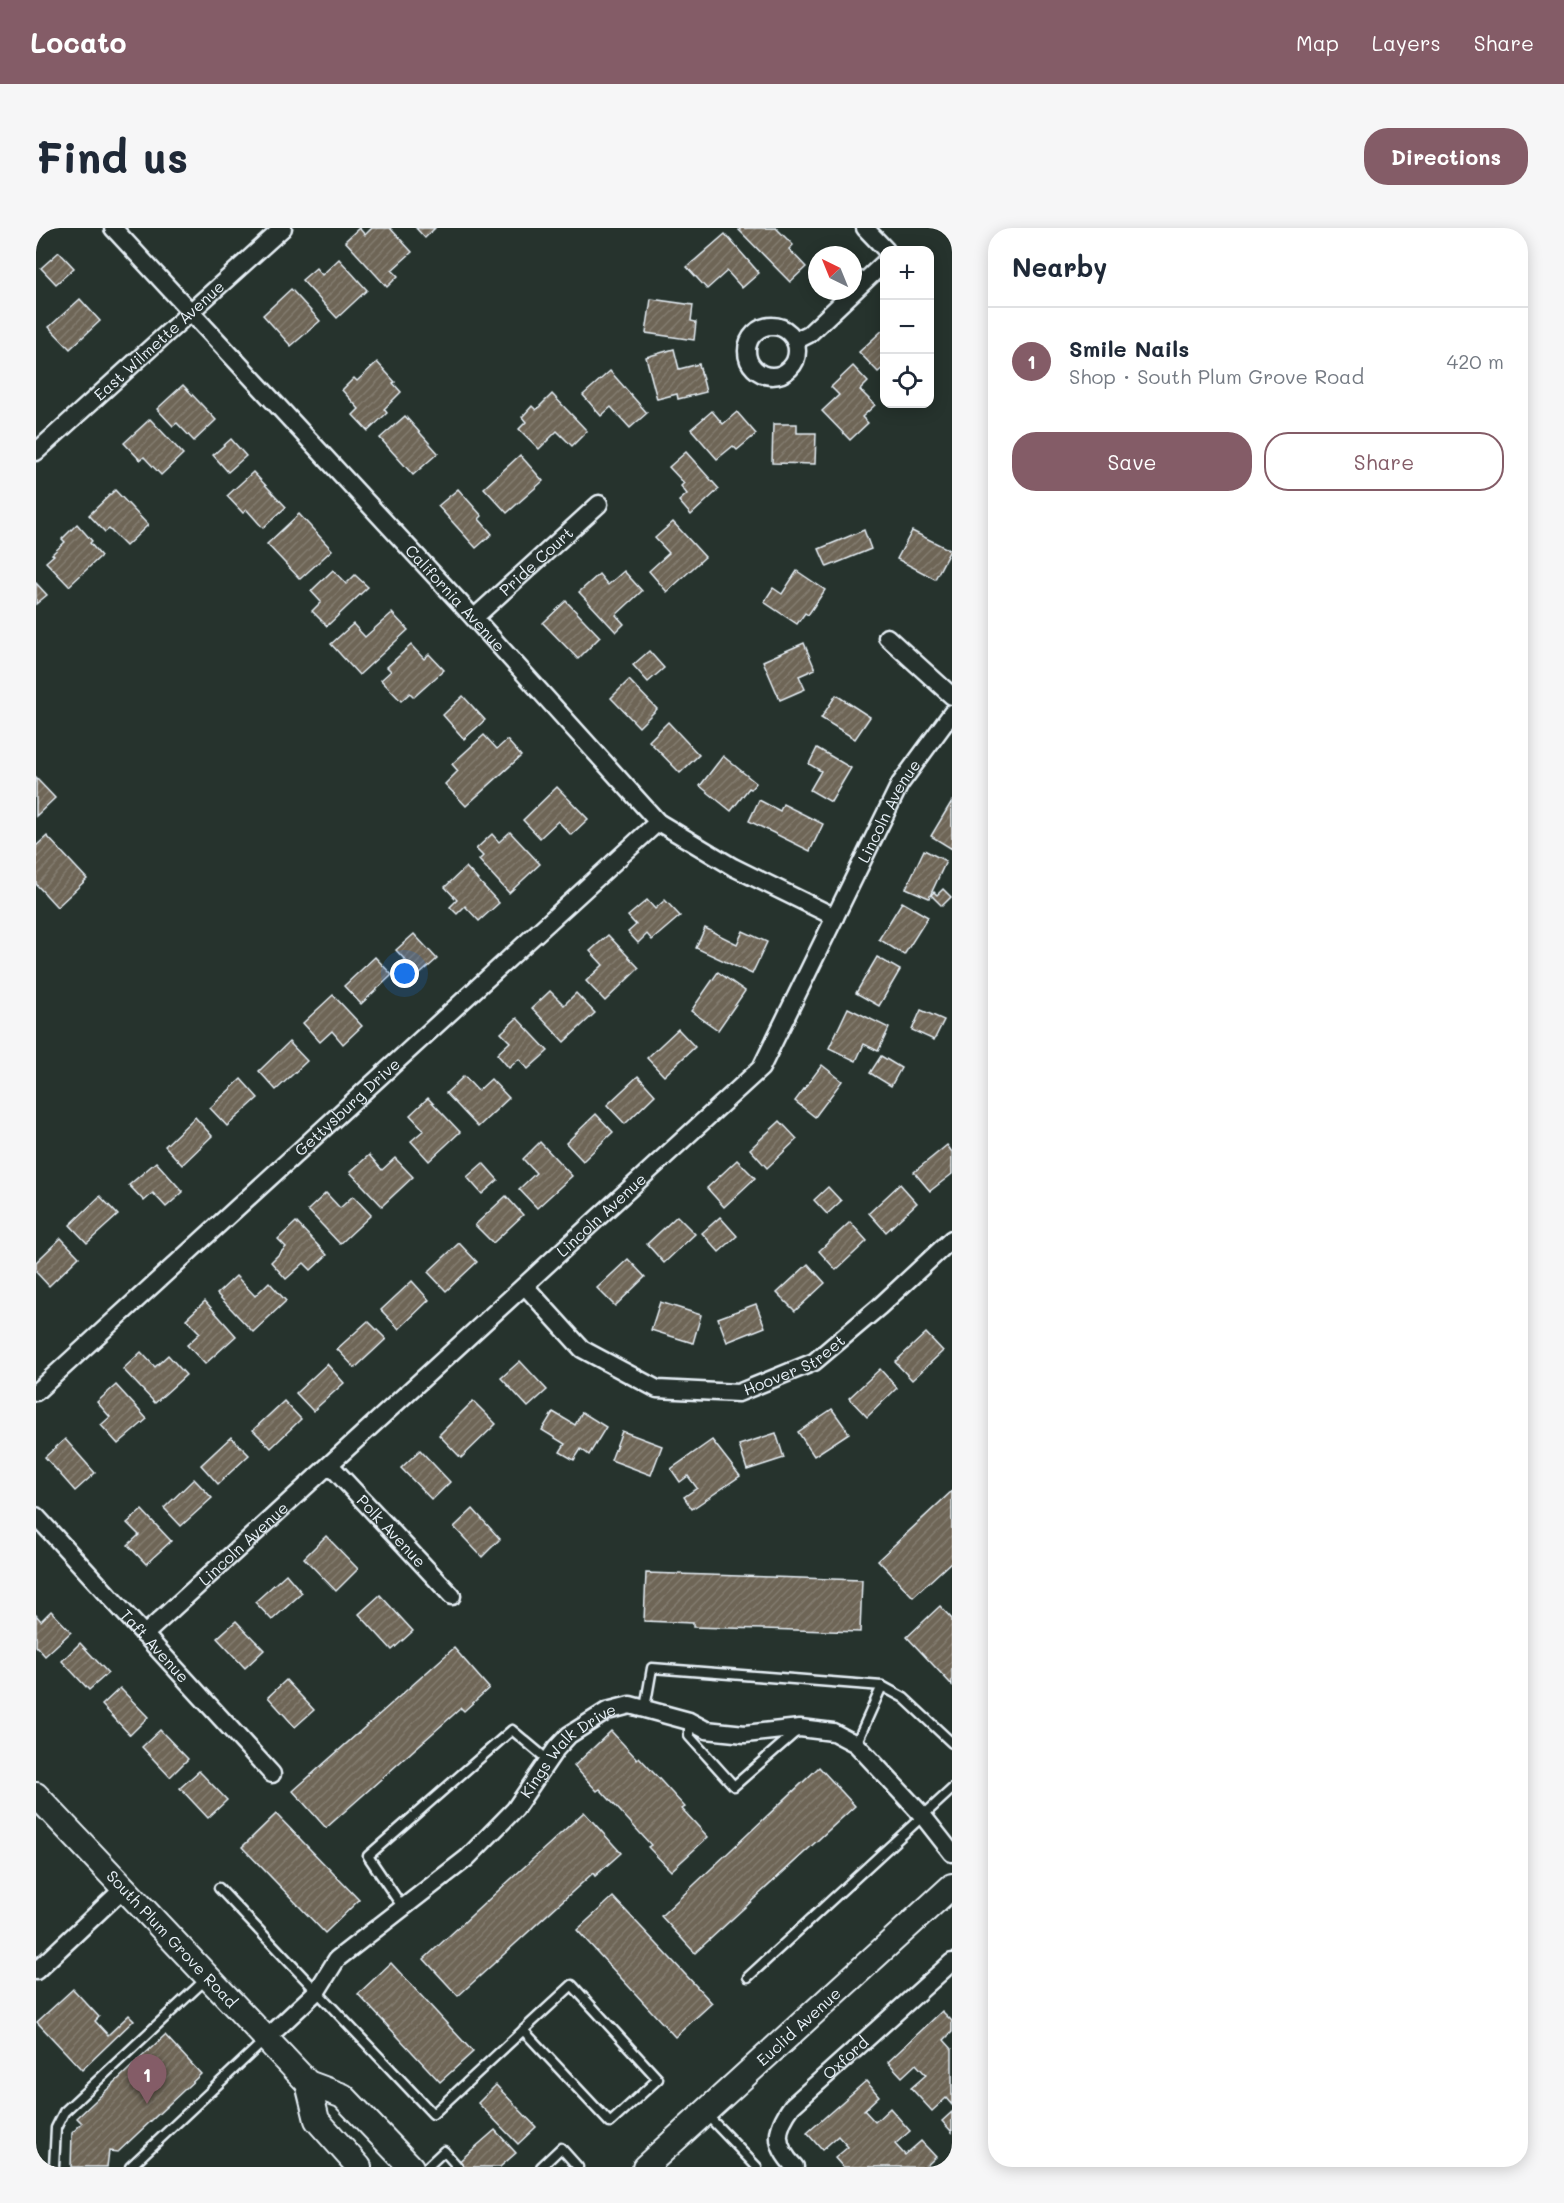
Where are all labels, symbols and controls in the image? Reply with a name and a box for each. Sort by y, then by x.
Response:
text: Locato [30,24,127,60]
text: Map [1296,29,1339,56]
text: Layers [1372,29,1441,56]
text: Share [1474,29,1534,56]
button: Directions [1364,128,1528,185]
text: Find us [36,129,188,184]
north arrow [808,246,862,300]
map controls [880,246,934,408]
button: + [880,246,934,300]
text: Nearby [1012,250,1107,284]
street label: East Wilmette Avenue [89,275,228,405]
button: − [880,300,934,354]
text: Smile Nails [1069,334,1189,363]
text: 1 [1027,348,1036,374]
text: 420 m [1446,348,1504,374]
button: locate [880,354,934,408]
text: Shop · South Plum Grove Road [1069,363,1364,389]
button: Save [1012,432,1252,491]
button: Share [1264,432,1504,491]
street label: Pride Court [494,522,577,600]
street label: California Avenue [401,540,510,656]
street label: Lincoln Avenue [852,755,925,866]
your location [390,959,419,988]
street label: Gettysburg Drive [290,1053,404,1160]
street label: Lincoln Avenue [552,1168,650,1261]
street label: Hoover Street [740,1329,849,1400]
street label: Polk Avenue [353,1490,431,1571]
street label: Lincoln Avenue [194,1497,292,1590]
street label: Taft Avenue [116,1604,194,1687]
street label: Kings Walk Drive [515,1698,618,1802]
street label: South Plum Grove Road [102,1865,242,2012]
street label: Euclid Avenue [752,1982,845,2070]
street label: Oxford [818,2031,872,2084]
pin: 1 [128,2054,166,2104]

